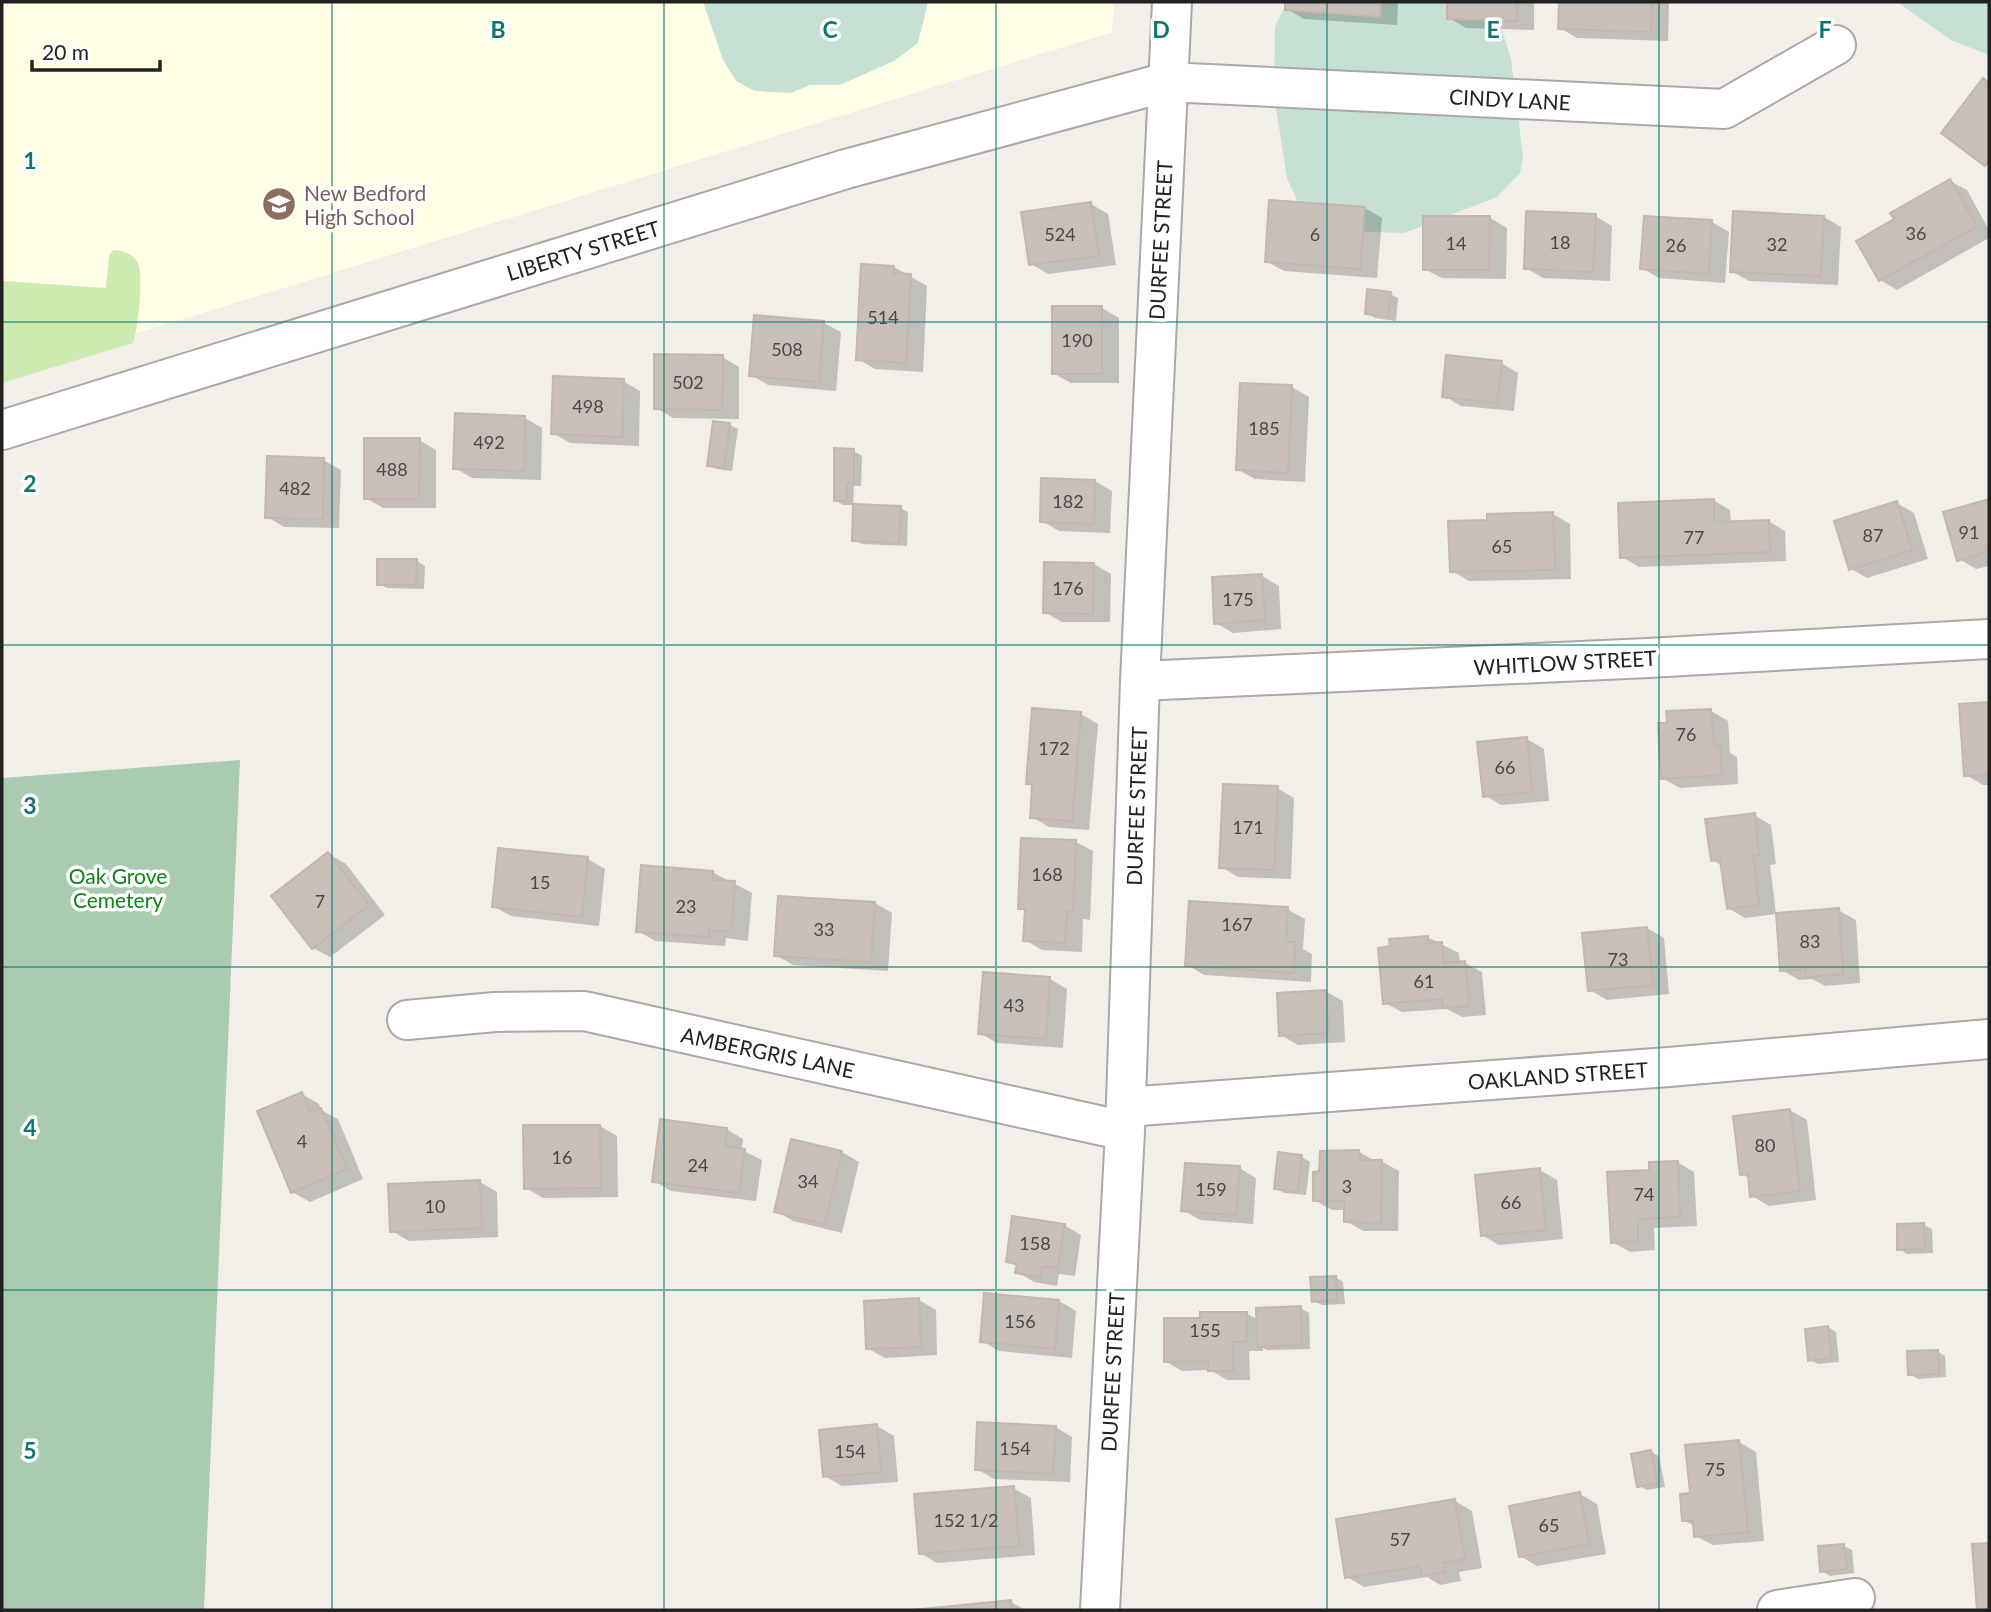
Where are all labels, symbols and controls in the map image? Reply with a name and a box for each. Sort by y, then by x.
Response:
text: B [490,15,506,43]
text: C [822,15,838,43]
text: D [1152,15,1170,43]
text: E [1486,15,1500,43]
text: F [1818,15,1832,43]
scale bar [32,28,159,72]
text: 20 m [42,39,89,64]
street label: CINDY LANE [1448,83,1572,115]
text: 1 [23,146,37,174]
street label: DURFEE STREET [1143,159,1177,320]
place label: New Bedford High School [304,180,426,229]
school or university icon: New Bedford High School [260,185,298,223]
street label: LIBERTY STREET [503,215,663,285]
house number: 36 [1906,222,1926,244]
house number: 524 [1044,223,1076,245]
house number: 6 [1310,223,1320,245]
house number: 18 [1550,231,1570,253]
house number: 14 [1446,232,1466,254]
house number: 32 [1767,233,1787,255]
house number: 26 [1666,234,1686,256]
house number: 514 [867,306,899,328]
house number: 190 [1061,329,1093,351]
house number: 508 [771,338,803,360]
house number: 502 [672,371,704,393]
house number: 498 [572,395,604,417]
house number: 185 [1248,417,1280,439]
house number: 492 [473,431,505,453]
house number: 488 [376,458,408,480]
text: 2 [23,469,37,497]
house number: 482 [279,477,311,499]
house number: 182 [1052,490,1084,512]
house number: 91 [1959,521,1979,543]
house number: 87 [1863,524,1883,546]
house number: 77 [1684,526,1704,548]
house number: 65 [1492,535,1512,557]
house number: 176 [1052,577,1084,599]
house number: 175 [1222,588,1254,610]
street label: WHITLOW STREET [1473,645,1658,679]
house number: 76 [1676,723,1696,745]
street label: DURFEE STREET [1121,725,1151,886]
house number: 172 [1038,737,1070,759]
house number: 66 [1495,756,1515,778]
text: 3 [23,791,37,819]
house number: 171 [1232,816,1264,838]
park label: Oak Grove Cemetery [69,863,167,912]
house number: 168 [1031,863,1063,885]
house number: 15 [530,871,550,893]
house number: 7 [315,890,325,912]
house number: 23 [676,895,696,917]
house number: 167 [1221,913,1253,935]
house number: 33 [814,918,834,940]
house number: 83 [1800,930,1820,952]
house number: 73 [1608,948,1628,970]
house number: 61 [1414,970,1434,992]
house number: 43 [1004,994,1024,1016]
street label: AMBERGRIS LANE [679,1021,857,1083]
street label: OAKLAND STREET [1467,1056,1650,1094]
text: 4 [23,1113,37,1141]
house number: 4 [297,1130,307,1152]
house number: 80 [1755,1134,1775,1156]
house number: 16 [552,1146,572,1168]
house number: 24 [688,1154,708,1176]
house number: 34 [798,1170,818,1192]
house number: 3 [1342,1175,1352,1197]
house number: 159 [1195,1178,1227,1200]
house number: 74 [1634,1183,1654,1205]
house number: 66 [1501,1191,1521,1213]
house number: 10 [425,1195,445,1217]
house number: 158 [1019,1232,1051,1254]
street label: DURFEE STREET [1095,1291,1129,1452]
house number: 156 [1004,1310,1036,1332]
house number: 155 [1189,1319,1221,1341]
text: 5 [23,1436,37,1464]
house number: 154 [999,1437,1031,1459]
house number: 154 [834,1440,866,1462]
house number: 75 [1705,1458,1725,1480]
house number: 152 1/2 [934,1509,998,1531]
house number: 65 [1539,1514,1559,1536]
house number: 57 [1390,1528,1410,1550]

